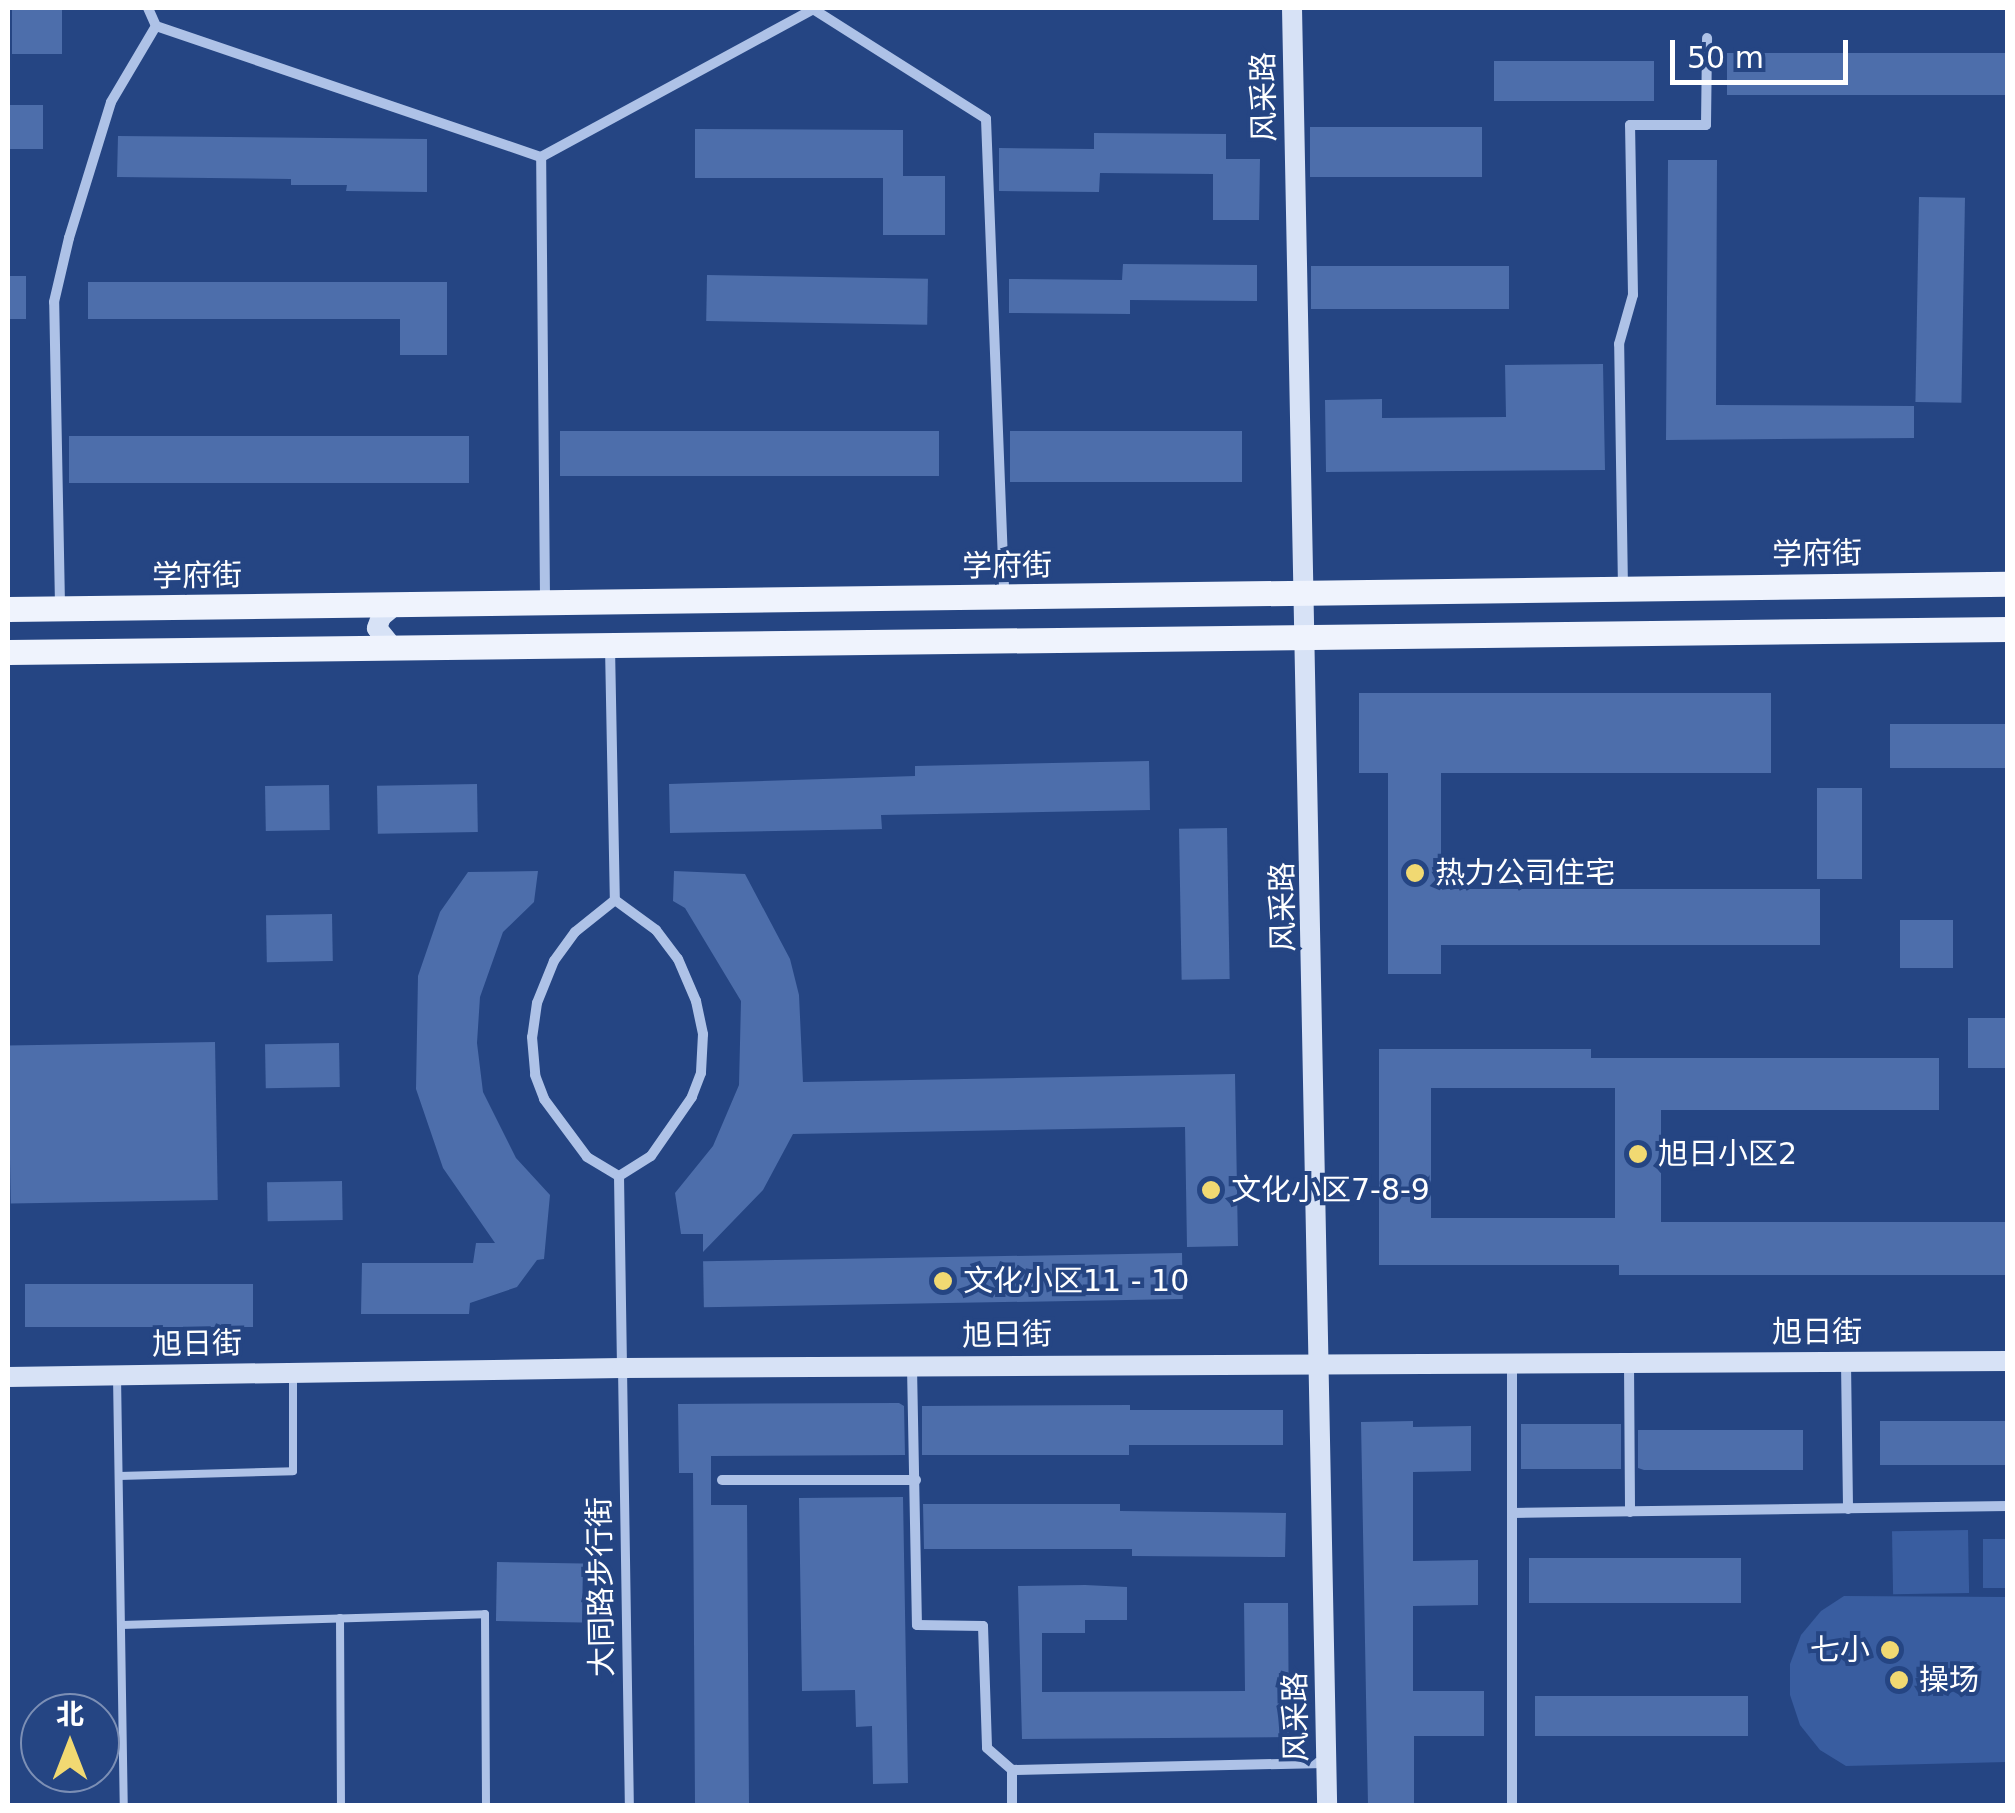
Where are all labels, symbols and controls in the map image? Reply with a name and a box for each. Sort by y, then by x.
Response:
scale bar [1675,20,1852,82]
text: 50 m [1687,40,1764,75]
street label: 风采路 [1245,52,1283,142]
street label: 学府街 [1772,535,1862,573]
street label: 学府街 [962,547,1052,585]
street label: 学府街 [152,557,242,595]
place label: 热力公司住宅 [1435,855,1615,891]
street label: 风采路 [1264,862,1302,952]
marker: 热力公司住宅 [1404,862,1426,884]
place label: 旭日小区2 [1658,1136,1797,1172]
marker: 旭日小区2 [1627,1143,1649,1165]
place label: 文化小区7-8-9 [1231,1172,1430,1208]
marker: 文化小区7-8-9 [1200,1179,1222,1201]
place label: 文化小区11 - 10 [963,1263,1189,1299]
marker: 文化小区11 - 10 [932,1270,954,1292]
street label: 旭日街 [1772,1314,1862,1350]
street label: 旭日街 [962,1316,1052,1354]
street label: 旭日街 [152,1325,242,1363]
street label: 大同路步行街 [581,1497,621,1677]
place label: 七小 [1810,1632,1870,1668]
marker: 七小 [1879,1639,1901,1661]
place label: 操场 [1919,1662,1979,1698]
marker: 操场 [1888,1669,1910,1691]
street label: 风采路 [1277,1672,1315,1762]
north arrow [20,1693,120,1793]
text: 北 [56,1698,84,1731]

